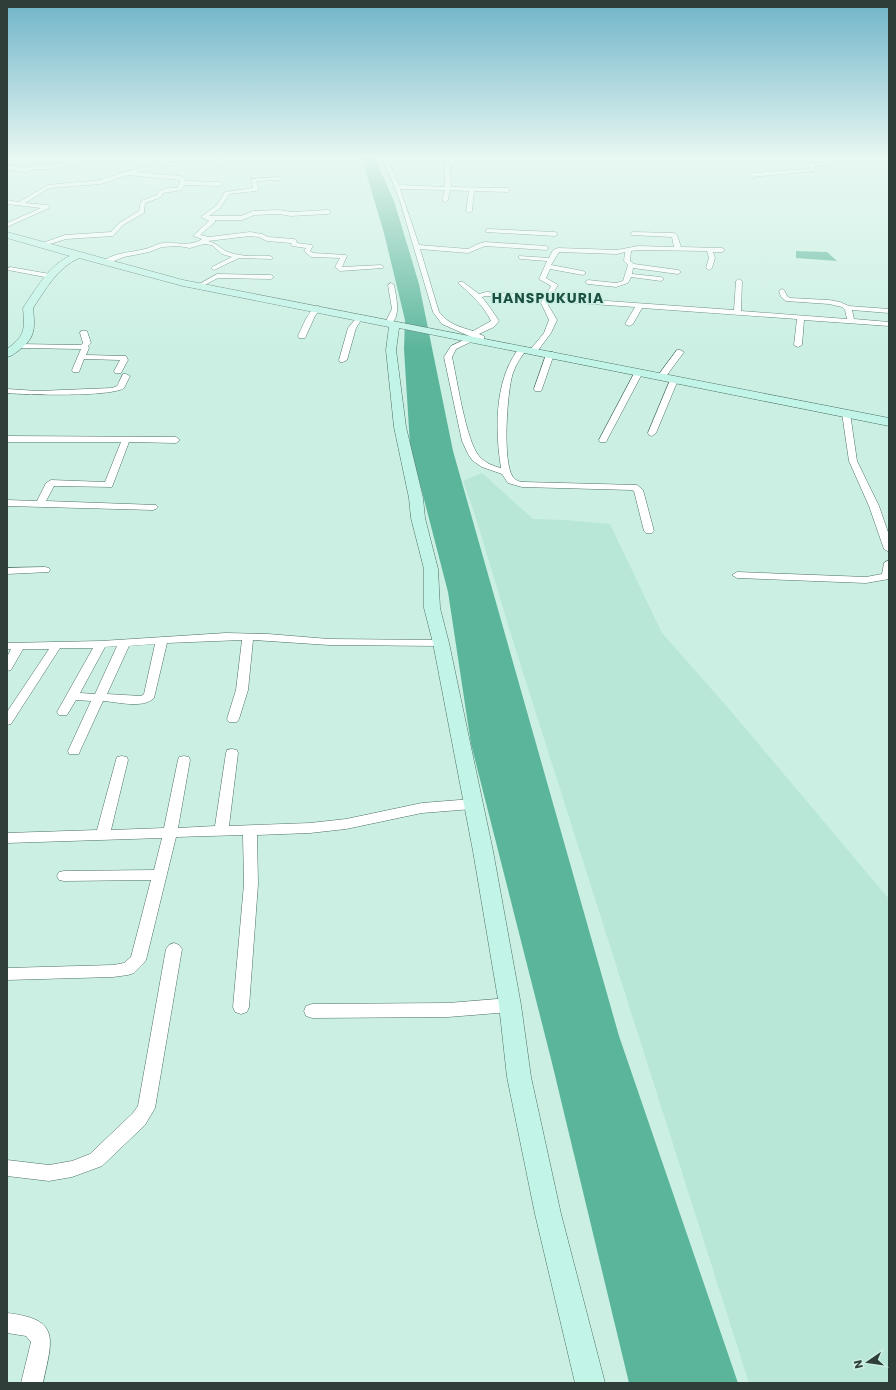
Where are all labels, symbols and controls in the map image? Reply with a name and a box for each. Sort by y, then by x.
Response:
district label: HANSPUKURIA [492,288,604,308]
north arrow [848,1342,888,1382]
text: N [850,1358,867,1370]

